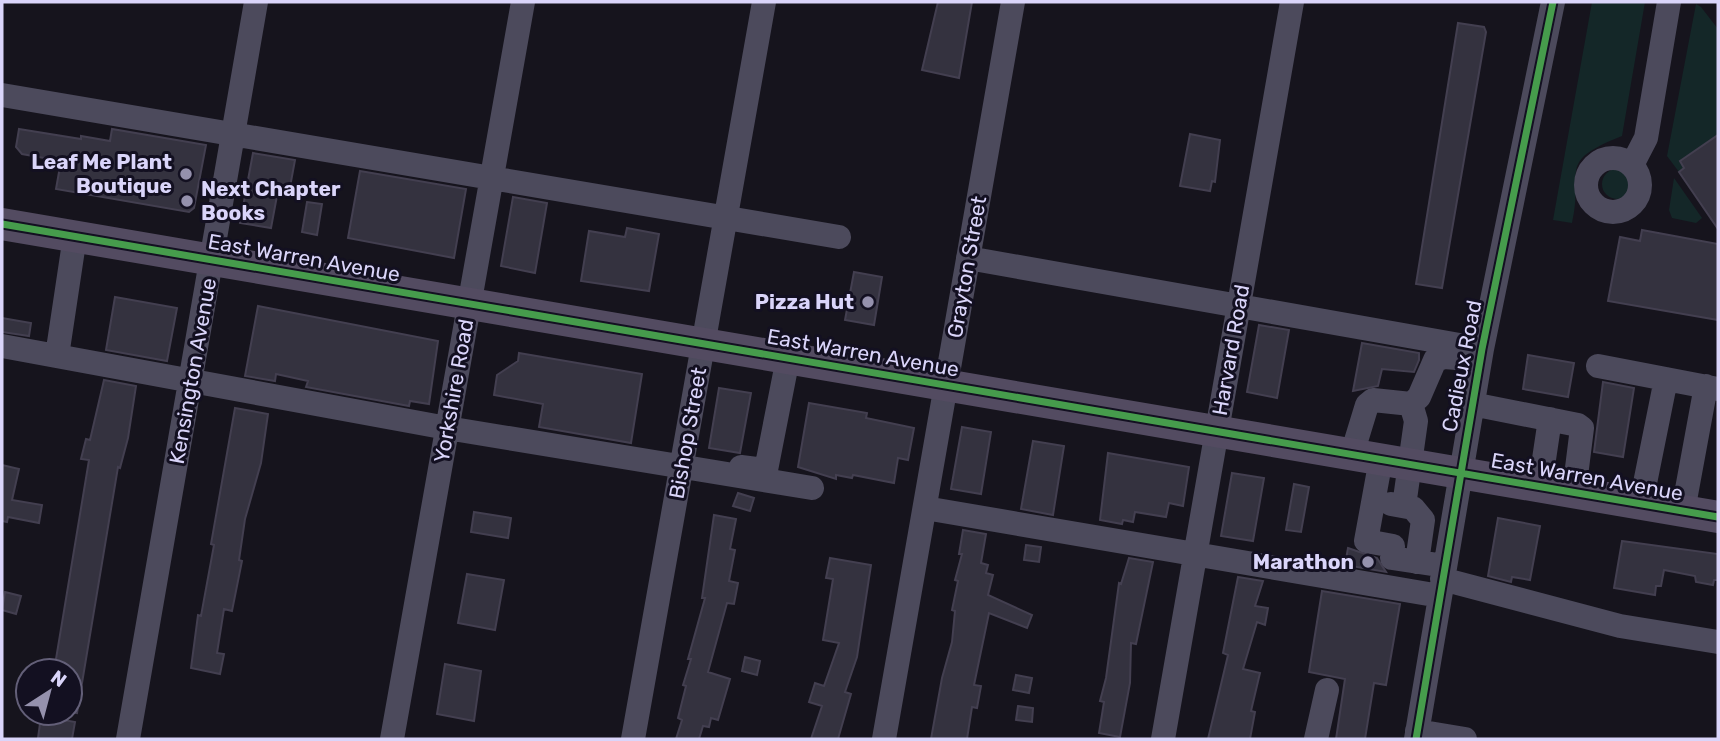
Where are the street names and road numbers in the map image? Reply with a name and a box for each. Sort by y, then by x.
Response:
street label: Grayton Street [942,194,991,340]
street label: East Warren Avenue [206,228,402,287]
street label: Kensington Avenue [164,276,221,466]
street label: Harvard Road [1207,282,1254,417]
street label: Cadieux Road [1436,298,1487,434]
street label: Yorkshire Road [429,317,478,465]
street label: East Warren Avenue [765,323,961,382]
street label: Bishop Street [664,365,711,501]
street label: East Warren Avenue [1489,447,1685,506]

